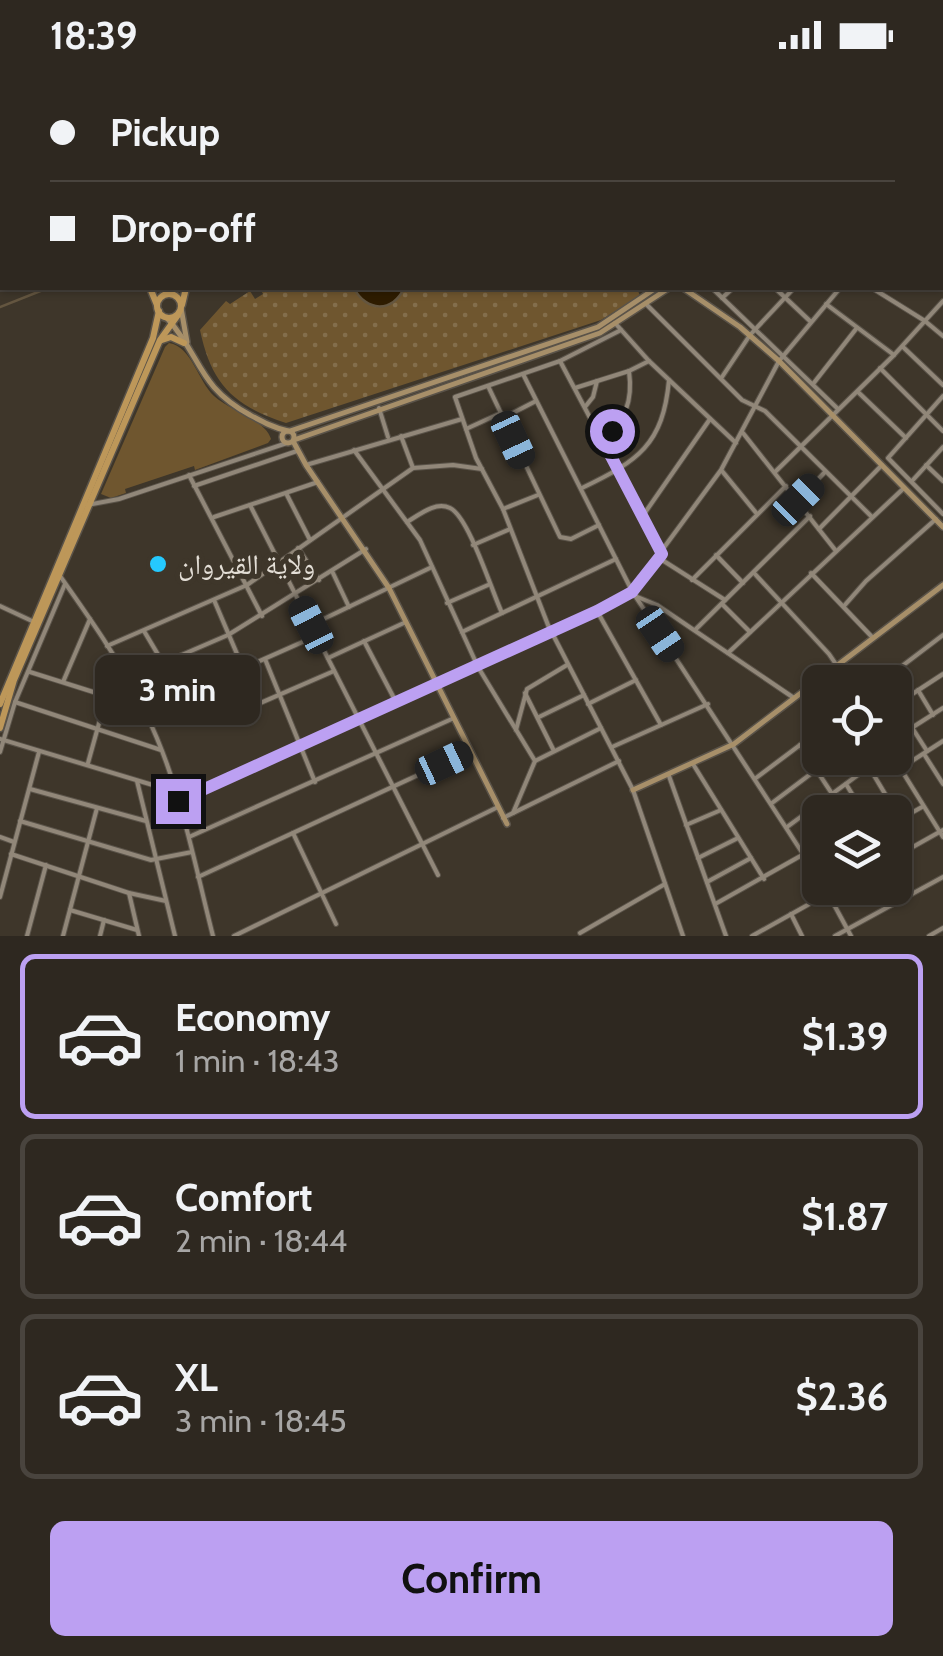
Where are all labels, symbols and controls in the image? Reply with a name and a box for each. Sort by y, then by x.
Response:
text: 18:39 [50,12,137,59]
text: Pickup [110,109,220,156]
text: Drop-off [110,205,256,252]
car [487,406,539,474]
route start [590,409,635,454]
car [766,468,830,532]
place label: ولاية القيروان [178,547,315,581]
marker: ولاية القيروان [147,553,169,575]
car [284,591,338,659]
car [631,601,689,667]
callout: 3 min [96,656,260,726]
map controls [802,665,912,905]
button: locate [802,665,912,775]
text: 3 min [139,670,216,709]
car [410,737,478,789]
route end [156,779,201,824]
button: layers [802,795,912,905]
icon: car [55,992,145,1082]
text: Economy [175,994,330,1041]
text: $1.39 [802,1013,888,1060]
text: 1 min · 18:43 [175,1041,340,1080]
icon: car [55,1172,145,1262]
text: Comfort [175,1174,312,1221]
text: $1.87 [801,1193,888,1240]
text: 2 min · 18:44 [175,1221,347,1260]
icon: car [55,1352,145,1442]
text: XL [175,1354,218,1401]
text: $2.36 [796,1373,888,1420]
text: 3 min · 18:45 [175,1401,347,1440]
button: Confirm [50,1521,893,1636]

